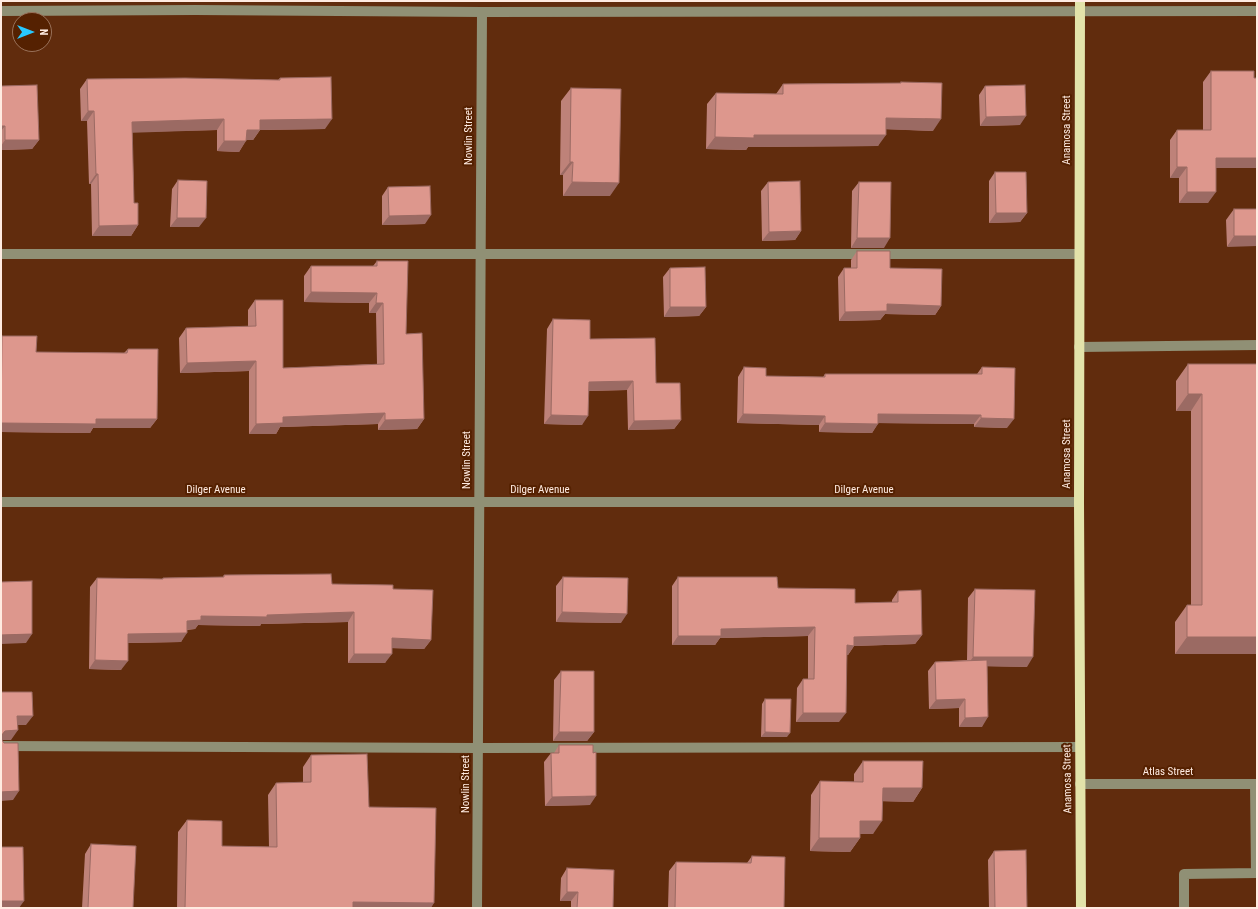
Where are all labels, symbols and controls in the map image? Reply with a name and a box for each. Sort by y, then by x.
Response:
north arrow [12,12,52,52]
text: N [37,29,50,35]
street label: Anamosa Street [1060,95,1074,165]
street label: Nowlin Street [462,107,476,165]
street label: Anamosa Street [1060,419,1074,489]
street label: Nowlin Street [460,431,474,489]
street label: Dilger Avenue [186,483,246,497]
street label: Dilger Avenue [510,483,570,497]
street label: Dilger Avenue [834,483,894,497]
street label: Anamosa Street [1061,744,1075,814]
street label: Nowlin Street [459,755,473,813]
street label: Atlas Street [1143,765,1193,779]

